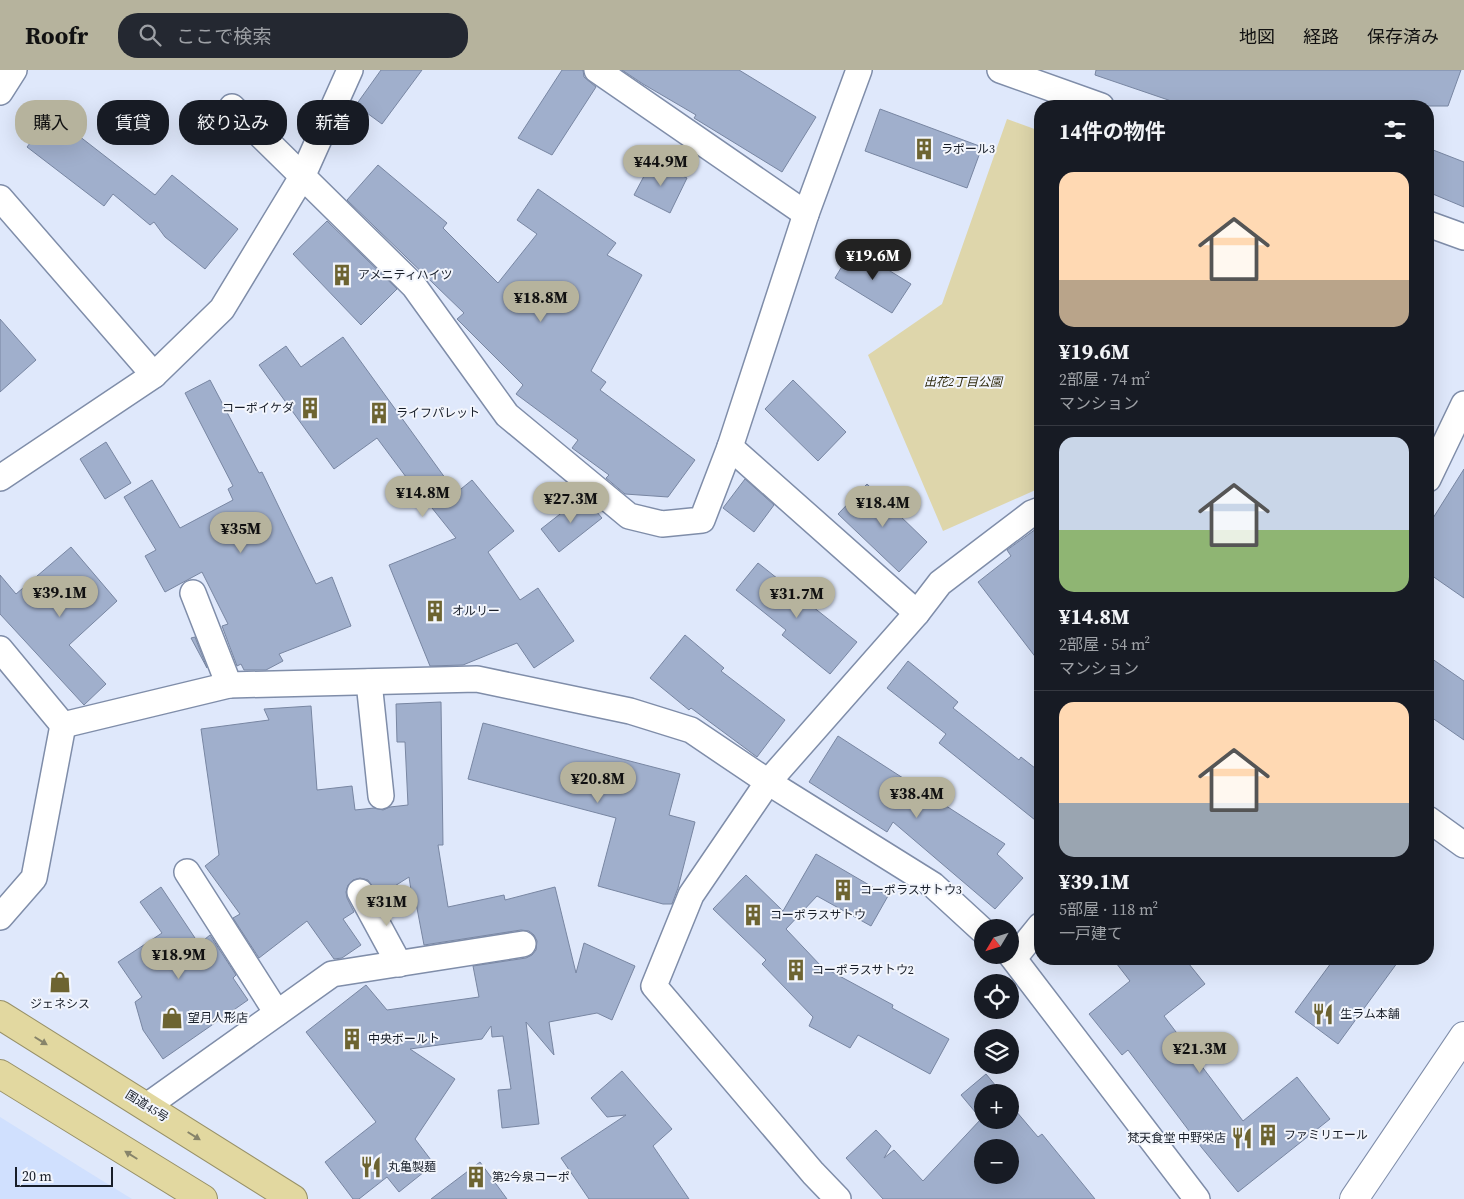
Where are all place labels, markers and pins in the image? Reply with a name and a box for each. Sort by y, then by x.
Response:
building icon: ラポール3 [911,136,937,162]
place label: ラポール3 [941,141,995,157]
pin: ¥44.9M [620,144,702,187]
pin: ¥19.6M [832,238,914,281]
building icon: アメニティハイツ [329,262,355,288]
place label: アメニティハイツ [358,267,452,283]
pin: ¥18.8M [500,280,582,323]
building icon: コーポイケダ [297,395,323,421]
place label: コーポイケダ [222,400,294,416]
building icon: ライフパレット [366,400,392,426]
place label: ライフパレット [396,405,480,421]
pin: ¥14.8M [382,476,464,518]
pin: ¥27.3M [530,482,612,524]
pin: ¥18.4M [842,486,924,528]
pin: ¥35M [211,512,271,554]
pin: ¥39.1M [19,576,101,618]
pin: ¥31.7M [756,576,838,619]
building icon: オルリー [422,598,448,624]
place label: オルリー [452,603,500,619]
pin: ¥20.8M [557,762,639,804]
pin: ¥38.4M [876,776,958,819]
building icon: コーポラスサトウ3 [830,877,856,903]
place label: コーポラスサトウ3 [860,882,962,898]
pin: ¥31M [357,884,417,927]
building icon: コーポラスサトウ [740,902,766,928]
place label: コーポラスサトウ [770,907,866,923]
pin: ¥18.9M [138,938,220,980]
building icon: コーポラスサトウ2 [783,957,809,983]
place label: コーポラスサトウ2 [812,962,914,978]
shop icon: ジェネシス [47,969,73,995]
place label: ジェネシス [30,996,90,1012]
restaurant icon: 生ラム本舗 [1310,1001,1336,1027]
shop icon: 望月人形店 [159,1005,185,1031]
place label: 生ラム本舗 [1340,1006,1400,1022]
place label: 望月人形店 [188,1010,248,1026]
building icon: 中央ボールト [339,1026,365,1052]
place label: 中央ボールト [368,1031,440,1047]
pin: ¥21.3M [1159,1032,1241,1074]
building icon: ファミリエール [1255,1122,1281,1148]
restaurant icon: 梵天食堂 中野栄店 [1229,1125,1255,1151]
place label: ファミリエール [1284,1127,1368,1143]
place label: 梵天食堂 中野栄店 [1127,1130,1226,1146]
restaurant icon: 丸亀製麺 [358,1154,384,1180]
place label: 丸亀製麺 [388,1159,436,1175]
building icon: 第2今泉コーポ [463,1164,489,1190]
place label: 第2今泉コーポ [492,1169,570,1185]

